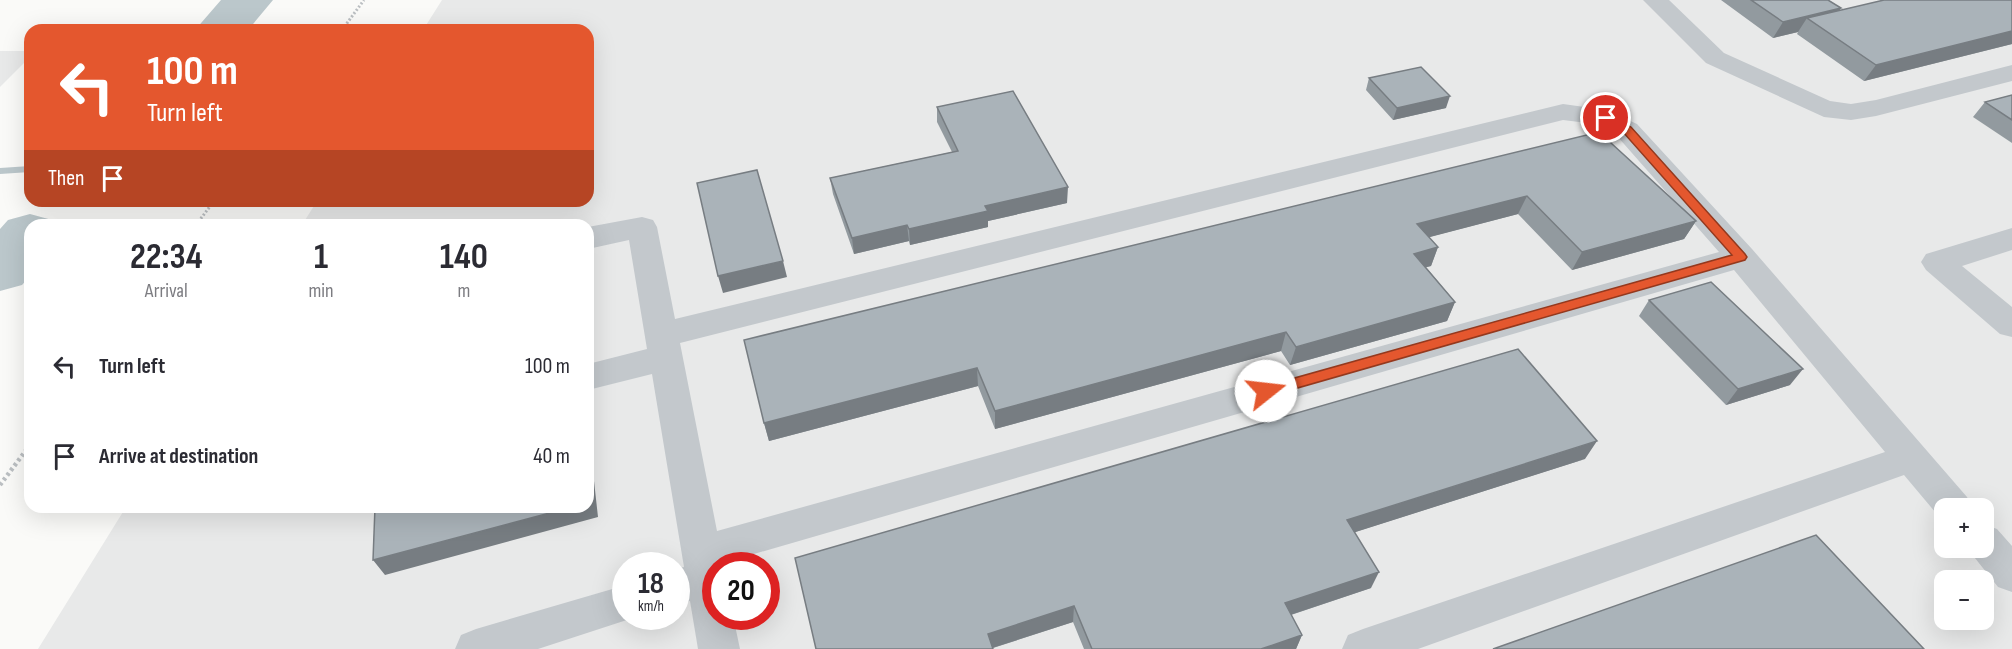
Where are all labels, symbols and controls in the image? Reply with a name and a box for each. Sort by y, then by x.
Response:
text: 100 m [147,46,238,97]
icon: left [48,48,126,126]
pin [1580,92,1631,143]
text: Turn left [147,97,223,129]
icon: arrive [1589,101,1622,134]
icon: arrive [96,162,129,195]
text: Then [48,165,84,192]
text: 22:34 [130,236,203,279]
text: 1 [314,236,328,279]
text: 140 [440,236,488,279]
text: Arrival [145,279,188,303]
text: min [309,279,334,303]
text: m [457,279,470,303]
icon: left [48,350,81,383]
text: Turn left [99,353,165,380]
text: 100 m [525,353,570,380]
position arrow [1234,359,1298,423]
icon: arrive [48,440,81,473]
text: Arrive at destination [99,443,258,470]
text: 40 m [533,443,570,470]
map controls [1934,498,1994,630]
button: + [1934,498,1994,558]
speed limit sign: 20 [702,552,780,630]
text: 18 [638,566,664,602]
button: − [1934,570,1994,630]
text: km/h [638,597,664,616]

